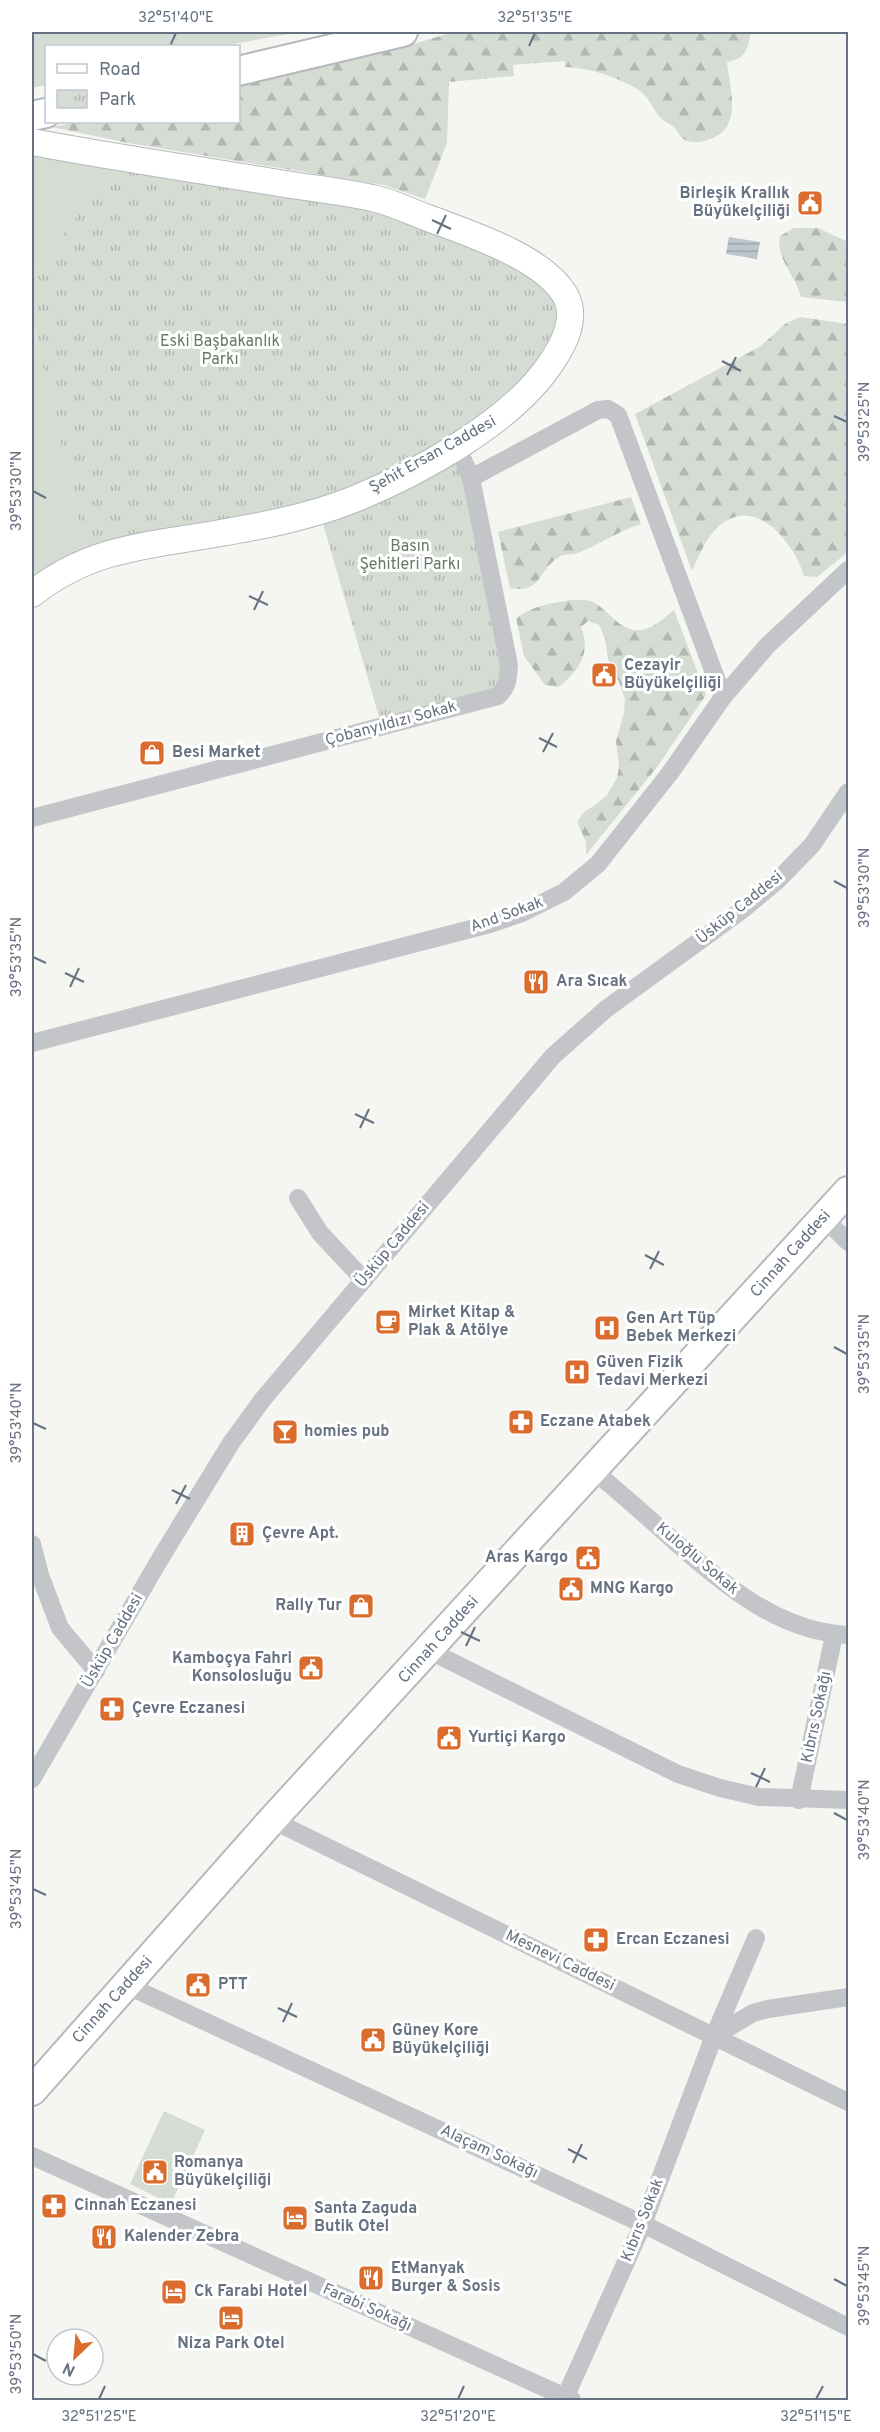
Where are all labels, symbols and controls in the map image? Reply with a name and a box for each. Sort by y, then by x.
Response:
text: 32°51'40"E [138,9,214,28]
text: 32°51'35"E [497,9,573,28]
legend [45,45,240,123]
text: Road [99,59,141,82]
text: Park [99,89,136,112]
place label: Birleşik Krallık Büyükelçiliği [680,184,790,222]
public building icon: Birleşik Krallık Büyükelçiliği [795,188,825,218]
park label: Eski Başbakanlık Parkı [160,332,280,370]
text: 39°53'25"N [856,382,875,462]
street label: Şehit Ersan Caddesi [366,412,500,498]
text: 39°53'30"N [8,451,27,531]
park label: Basın Şehitleri Parkı [360,537,460,575]
place label: Cezayir Büyükelçiliği [624,656,721,694]
public building icon: Cezayir Büyükelçiliği [589,660,619,690]
street label: Çobanyıldızı Sokak [323,697,459,751]
shop icon: Besi Market [137,738,167,768]
place label: Besi Market [172,743,261,763]
text: 39°53'30"N [856,848,875,928]
street label: Üsküp Caddesi [691,865,787,949]
street label: And Sokak [468,893,546,937]
text: 39°53'35"N [8,917,27,997]
restaurant icon: Ara Sıcak [521,967,551,997]
place label: Ara Sıcak [556,972,628,992]
street label: Üsküp Caddesi [350,1197,435,1292]
street label: Cinnah Caddesi [746,1206,836,1302]
place label: Mirket Kitap & Plak & Atölye [408,1303,515,1341]
cafe icon: Mirket Kitap & Plak & Atölye [373,1307,403,1337]
place label: Gen Art Tüp Bebek Merkezi [626,1309,736,1347]
hospital icon: Gen Art Tüp Bebek Merkezi [592,1313,622,1343]
text: 39°53'35"N [856,1314,875,1394]
place label: Güven Fizik Tedavi Merkezi [596,1353,708,1391]
hospital icon: Güven Fizik Tedavi Merkezi [562,1357,592,1387]
text: 39°53'40"N [8,1383,27,1463]
pharmacy icon: Eczane Atabek [506,1407,536,1437]
place label: Eczane Atabek [540,1412,651,1432]
bar icon: homies pub [270,1417,300,1447]
place label: homies pub [304,1422,390,1442]
building icon: Çevre Apt. [227,1519,257,1549]
street label: Kuloğlu Sokak [651,1519,743,1599]
place label: Çevre Apt. [262,1524,339,1544]
public building icon: Aras Kargo [573,1543,603,1573]
place label: Aras Kargo [485,1548,568,1568]
public building icon: MNG Kargo [556,1574,586,1604]
place label: MNG Kargo [590,1579,674,1599]
street label: Üsküp Caddesi [76,1589,148,1692]
shop icon: Rally Tur [346,1591,376,1621]
street label: Cinnah Caddesi [394,1592,484,1688]
place label: Rally Tur [275,1596,342,1616]
place label: Kamboçya Fahri Konsolosluğu [172,1649,292,1687]
public building icon: Kamboçya Fahri Konsolosluğu [296,1653,326,1683]
street label: Kıbrıs Sokağı [798,1669,836,1765]
pharmacy icon: Çevre Eczanesi [97,1694,127,1724]
place label: Çevre Eczanesi [132,1699,245,1719]
public building icon: Yurtiçi Kargo [434,1723,464,1753]
place label: Yurtiçi Kargo [468,1728,566,1748]
text: 39°53'40"N [856,1780,875,1860]
text: 39°53'45"N [8,1849,27,1929]
pharmacy icon: Ercan Eczanesi [581,1925,611,1955]
street label: Mesnevi Caddesi [502,1926,618,1996]
place label: Ercan Eczanesi [616,1930,730,1950]
street label: Cinnah Caddesi [68,1952,158,2048]
public building icon: PTT [183,1970,213,2000]
place label: PTT [218,1975,248,1995]
place label: Güney Kore Büyükelçiliği [392,2021,489,2059]
public building icon: Güney Kore Büyükelçiliği [358,2025,388,2055]
street label: Alaçam Sokağı [437,2121,541,2183]
place label: Romanya Büyükelçiliği [174,2153,271,2191]
public building icon: Romanya Büyükelçiliği [140,2157,170,2187]
street label: Kıbrıs Sokak [617,2175,669,2265]
pharmacy icon: Cinnah Eczanesi [39,2191,69,2221]
place label: Cinnah Eczanesi [74,2196,197,2216]
place label: Santa Zaguda Butik Otel [314,2199,417,2237]
hotel icon: Santa Zaguda Butik Otel [280,2203,310,2233]
restaurant icon: Kalender Zebra [89,2222,119,2252]
place label: Kalender Zebra [124,2227,239,2247]
text: 39°53'45"N [856,2246,875,2326]
place label: EtManyak Burger & Sosis [391,2259,501,2297]
restaurant icon: EtManyak Burger & Sosis [356,2263,386,2293]
hotel icon: Ck Farabi Hotel [159,2277,189,2307]
street label: Farabi Sokağı [319,2279,415,2337]
place label: Ck Farabi Hotel [194,2282,307,2302]
hotel icon: Niza Park Otel [216,2303,246,2333]
text: 39°53'50"N [8,2314,27,2394]
north arrow [45,2327,105,2387]
place label: Niza Park Otel [177,2334,285,2354]
text: N [60,2357,79,2380]
text: 32°51'25"E [61,2408,137,2427]
text: 32°51'20"E [420,2408,496,2427]
text: 32°51'15"E [780,2408,852,2427]

